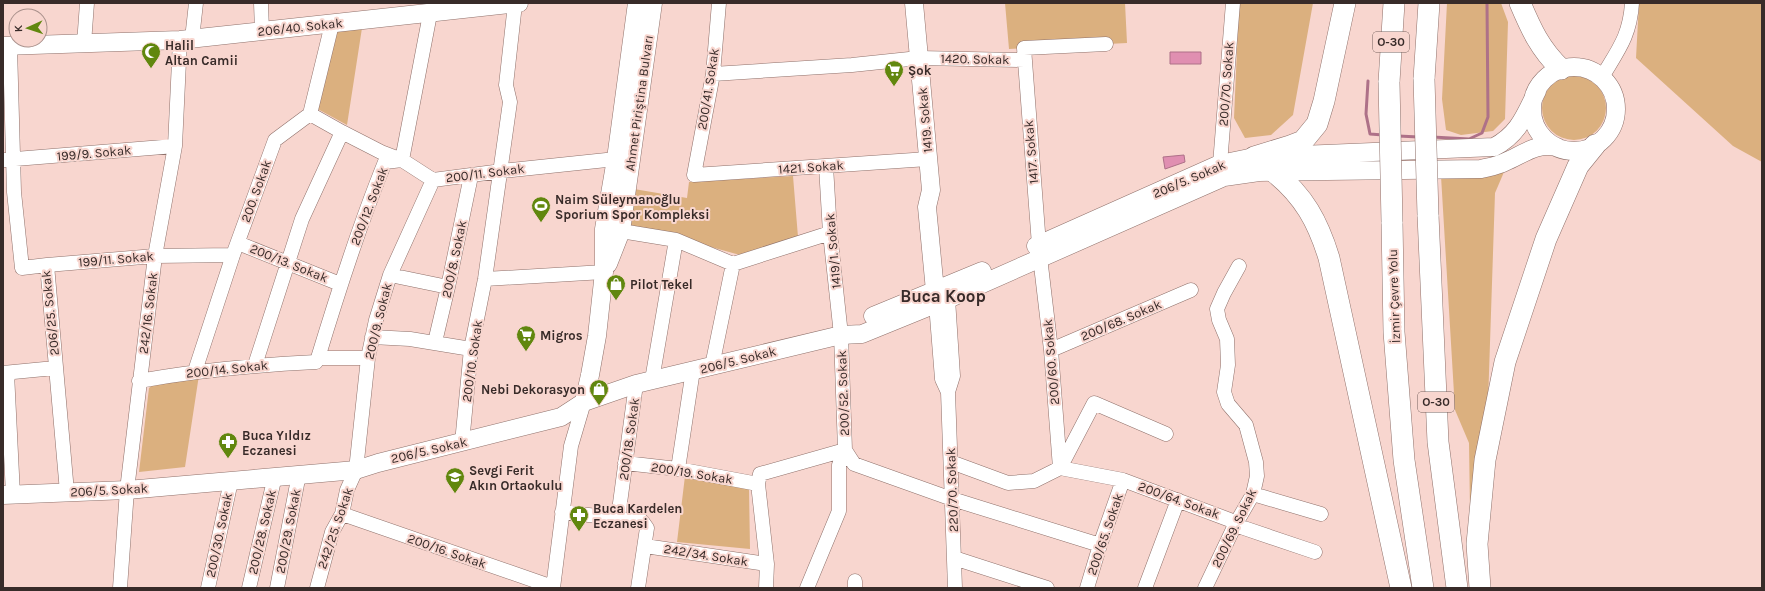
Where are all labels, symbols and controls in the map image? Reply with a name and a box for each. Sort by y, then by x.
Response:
north arrow [8,8,48,48]
street label: 206/40. Sokak [257,15,343,39]
text: K [12,24,25,32]
road number: O-30 [1373,32,1409,52]
street label: Ahmet Piriştina Bulvarı [622,34,656,172]
place label: Halil Altan Camii [165,38,238,68]
mosque icon: Halil Altan Camii [140,41,162,69]
street label: 200/70. Sokak [1216,41,1236,127]
street label: 200/41. Sokak [694,47,722,131]
street label: 1420. Sokak [940,51,1010,67]
supermarket icon: Şok [883,59,905,87]
place label: Şok [908,63,932,78]
street label: 1419. Sokak [915,87,935,153]
street label: 1417. Sokak [1021,119,1041,185]
street label: 199/9. Sokak [56,142,132,164]
street label: 1421. Sokak [778,157,844,177]
street label: 206/5. Sokak [1150,157,1228,201]
street label: 200. Sokak [238,158,274,224]
street label: 200/11. Sokak [445,161,525,185]
street label: 200/12. Sokak [347,165,391,247]
place label: Naim Süleymanoğlu Sporium Spor Kompleksi [555,192,709,222]
sports icon: Naim Süleymanoğlu Sporium Spor Kompleksi [530,195,552,223]
street label: 1419/1. Sokak [822,213,844,289]
street label: 200/8. Sokak [438,219,470,299]
street label: 200/13. Sokak [248,241,330,285]
street label: 199/11. Sokak [78,248,154,270]
street label: İzmir Çevre Yolu [1385,249,1403,343]
street label: 206/25. Sokak [38,270,62,356]
street label: 242/16. Sokak [136,271,160,355]
shop icon: Pilot Tekel [605,273,627,301]
place label: Pilot Tekel [630,277,693,292]
street label: 200/9. Sokak [361,281,395,361]
district label: Buca Koop [900,286,986,306]
street label: 200/68. Sokak [1078,296,1164,344]
street label: 200/10. Sokak [459,319,485,403]
street label: 200/60. Sokak [1040,319,1062,405]
supermarket icon: Migros [515,324,537,352]
place label: Migros [540,328,583,343]
street label: 206/5. Sokak [698,343,778,377]
street label: 200/52. Sokak [834,350,852,436]
street label: 200/14. Sokak [185,357,269,381]
shop icon: Nebi Dekorasyon [588,378,610,406]
place label: Nebi Dekorasyon [481,382,585,397]
road number: O-30 [1418,392,1454,412]
street label: 200/18. Sokak [616,397,642,481]
place label: Buca Yıldız Eczanesi [242,428,311,458]
pharmacy icon: Buca Yıldız Eczanesi [217,431,239,459]
street label: 206/5. Sokak [389,434,469,466]
street label: 220/70. Sokak [943,448,961,532]
street label: 200/19. Sokak [650,459,734,487]
place label: Sevgi Ferit Akın Ortaokulu [469,463,563,493]
school or university icon: Sevgi Ferit Akın Ortaokulu [444,466,466,494]
street label: 200/64. Sokak [1136,478,1222,522]
street label: 206/5. Sokak [70,480,148,500]
street label: 242/25. Sokak [314,485,356,571]
street label: 200/69. Sokak [1208,486,1260,570]
street label: 200/29. Sokak [272,487,304,575]
street label: 200/28. Sokak [245,488,279,576]
street label: 200/30. Sokak [203,491,235,579]
street label: 200/65. Sokak [1084,491,1126,577]
place label: Buca Kardelen Eczanesi [593,501,682,531]
pharmacy icon: Buca Kardelen Eczanesi [568,504,590,532]
street label: 200/16. Sokak [406,530,488,572]
street label: 242/34. Sokak [663,541,749,569]

